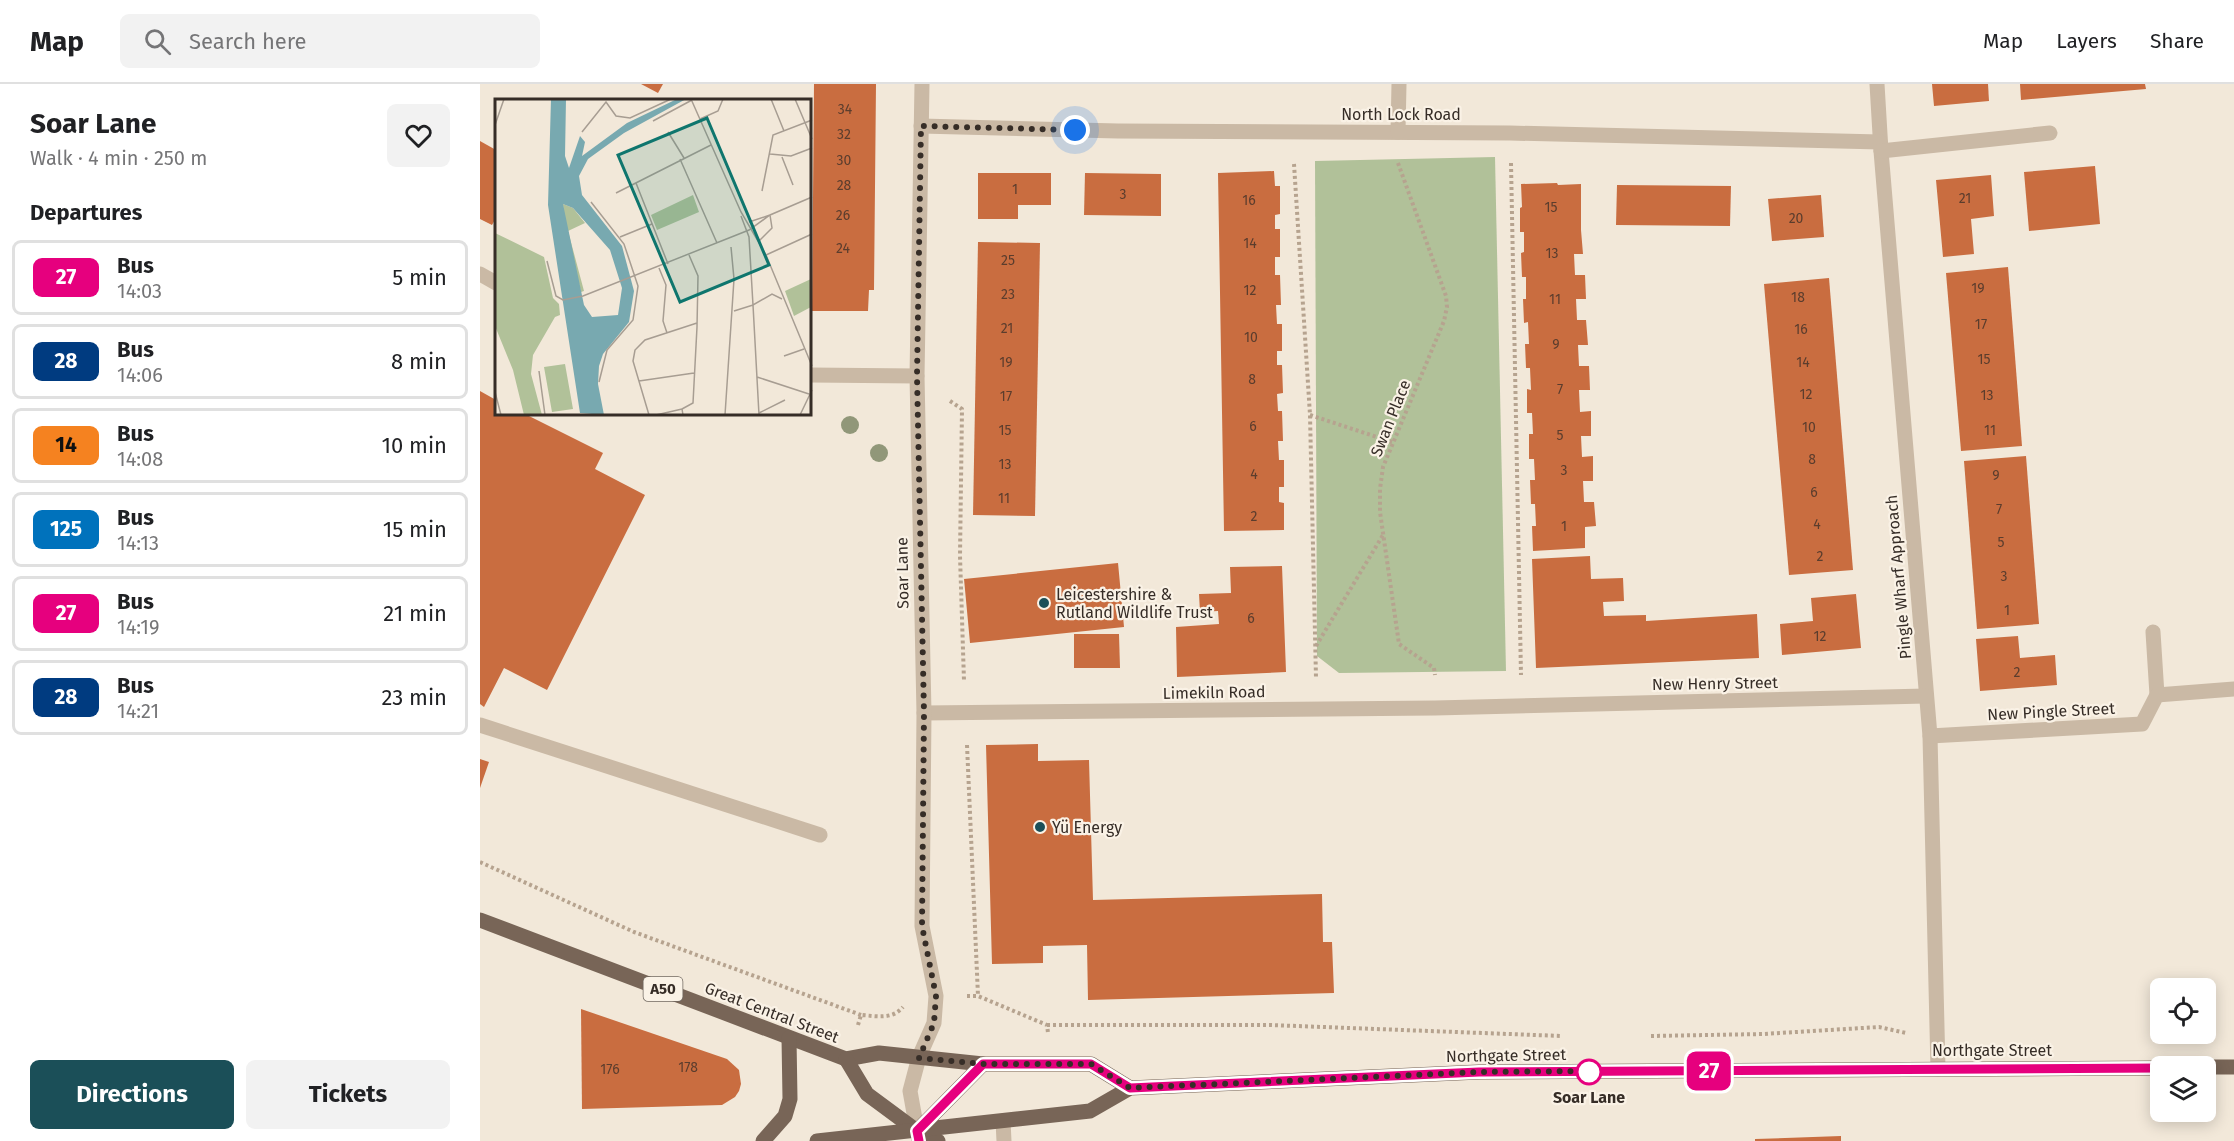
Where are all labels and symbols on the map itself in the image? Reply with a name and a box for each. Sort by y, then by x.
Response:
inset map [495,99,812,416]
house number: 34 [838,101,853,118]
street label: North Lock Road [1341,105,1461,124]
your location [1060,115,1090,145]
house number: 32 [837,126,851,143]
house number: 30 [837,152,852,169]
house number: 28 [837,177,852,194]
house number: 1 [1012,181,1018,198]
house number: 3 [1120,186,1127,203]
house number: 21 [1959,190,1971,207]
house number: 16 [1242,192,1256,209]
house number: 15 [1544,199,1558,216]
house number: 26 [836,207,850,224]
house number: 20 [1789,210,1804,227]
house number: 14 [1243,235,1257,252]
house number: 24 [836,240,851,257]
house number: 13 [1545,245,1559,262]
house number: 25 [1001,252,1015,269]
house number: 19 [1971,280,1985,297]
house number: 12 [1244,282,1257,299]
house number: 23 [1001,286,1015,303]
house number: 18 [1791,289,1805,306]
house number: 11 [1549,291,1561,308]
house number: 17 [1975,316,1987,333]
house number: 21 [1001,320,1013,337]
house number: 16 [1794,321,1808,338]
house number: 10 [1244,329,1258,346]
house number: 9 [1552,336,1560,353]
house number: 15 [1977,351,1991,368]
house number: 19 [999,354,1013,371]
house number: 14 [1796,354,1810,371]
house number: 8 [1248,371,1256,388]
street label: Swan Place [1367,377,1414,459]
house number: 7 [1557,381,1563,398]
house number: 12 [1800,386,1813,403]
house number: 13 [1980,387,1994,404]
house number: 17 [1000,388,1012,405]
house number: 6 [1249,418,1257,435]
house number: 10 [1802,419,1816,436]
house number: 15 [998,422,1012,439]
house number: 11 [1984,422,1996,439]
house number: 5 [1556,427,1564,444]
house number: 8 [1808,451,1816,468]
house number: 13 [998,456,1012,473]
house number: 3 [1561,462,1568,479]
house number: 4 [1250,466,1258,483]
house number: 9 [1992,467,2000,484]
house number: 6 [1810,484,1818,501]
house number: 11 [998,490,1010,507]
street label: Pingle Wharf Approach [1882,494,1915,660]
house number: 7 [1996,501,2002,518]
house number: 2 [1251,508,1258,525]
house number: 4 [1813,516,1821,533]
house number: 1 [1561,518,1567,535]
house number: 5 [1997,534,2005,551]
street label: Soar Lane [892,537,913,609]
house number: 2 [1817,548,1824,565]
house number: 3 [2001,568,2008,585]
place label: Leicestershire & Rutland Wildlife Trust [1056,585,1213,622]
marker: Leicestershire & Rutland Wildlife Trust [1037,596,1051,610]
house number: 1 [2004,602,2010,619]
house number: 6 [1247,610,1255,627]
house number: 12 [1814,628,1827,645]
house number: 2 [2014,664,2021,681]
street label: New Henry Street [1652,673,1778,694]
street label: Limekiln Road [1162,682,1266,703]
street label: New Pingle Street [1987,699,2116,724]
place label: Yü Energy [1052,818,1122,837]
marker: Yü Energy [1033,820,1047,834]
road number: A50 [644,977,682,1001]
street label: Great Central Street [702,978,842,1047]
street label: Northgate Street [1932,1041,2052,1060]
street label: Northgate Street [1446,1045,1566,1066]
line badge: 27 [1682,1052,1736,1090]
house number: 178 [678,1059,698,1076]
marker: Soar Lane [1576,1059,1602,1085]
house number: 176 [600,1061,620,1078]
place label: Soar Lane [1553,1088,1625,1107]

